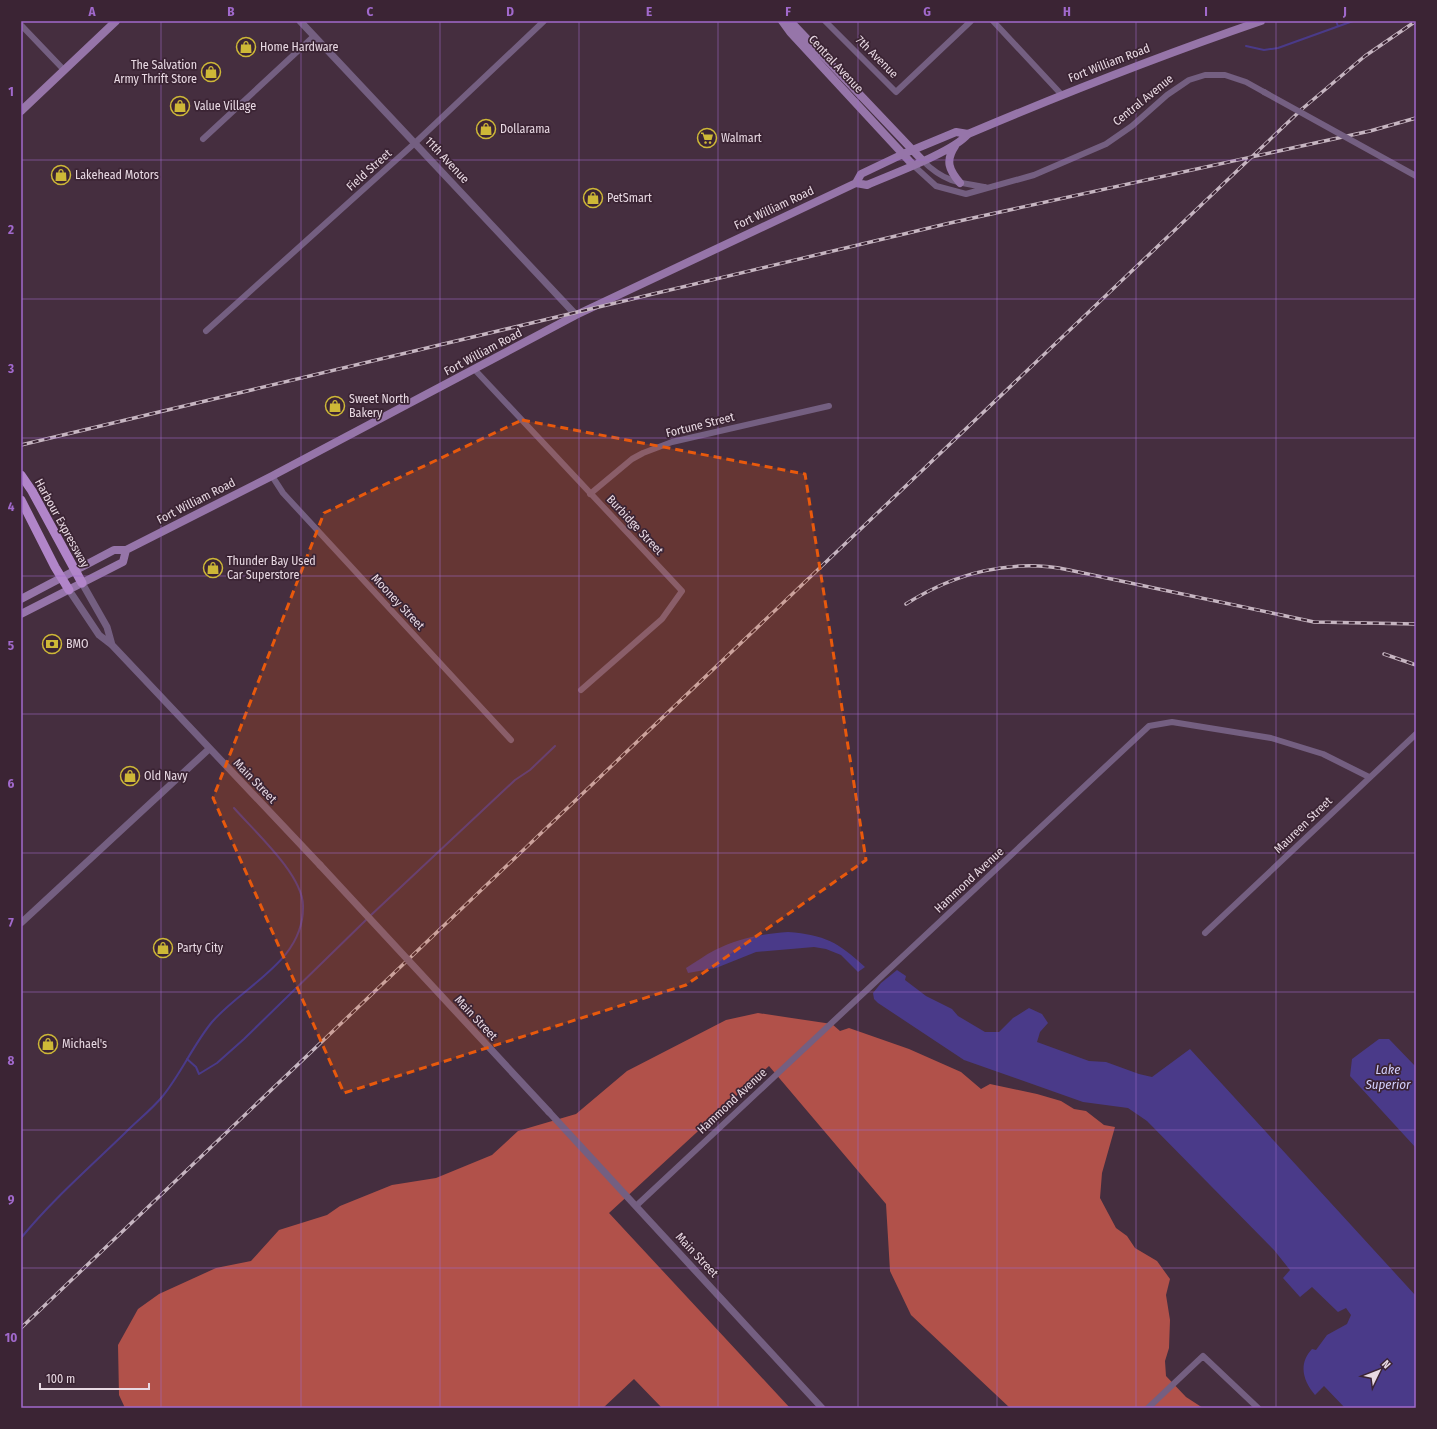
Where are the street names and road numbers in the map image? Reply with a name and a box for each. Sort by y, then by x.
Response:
street label: Central Avenue [806,32,866,96]
street label: 7th Avenue [853,33,901,81]
street label: Fort William Road [1066,41,1152,85]
street label: Central Avenue [1110,71,1176,129]
street label: 11th Avenue [422,134,472,186]
street label: Field Street [344,146,394,194]
street label: Fort William Road [732,183,816,233]
street label: Fort William Road [442,326,524,378]
street label: Fortune Street [664,410,736,440]
street label: Fort William Road [154,475,238,527]
street label: Harbour Expressway [32,476,92,570]
street label: Burbidge Street [604,492,666,558]
street label: Mooney Street [369,571,427,633]
street label: Main Street [230,756,280,806]
street label: Maureen Street [1271,794,1335,856]
street label: Hammond Avenue [931,844,1007,916]
street label: Main Street [452,993,500,1043]
street label: Hammond Avenue [694,1065,770,1137]
street label: Main Street [673,1230,721,1280]

